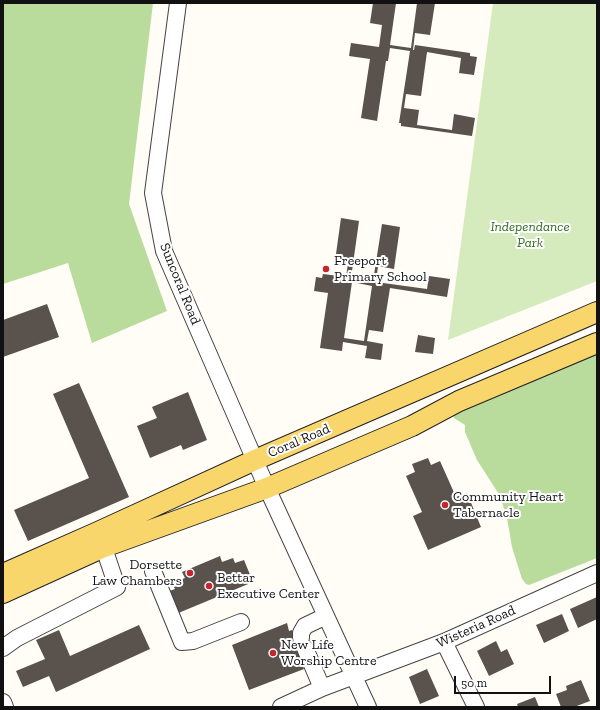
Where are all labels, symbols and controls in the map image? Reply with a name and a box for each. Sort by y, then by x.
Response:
park label: Independance Park [490,219,570,252]
street label: Suncoral Road [156,241,204,327]
place label: Freeport Primary School [334,253,427,286]
marker: Freeport Primary School [321,264,331,274]
street label: Coral Road [265,420,333,462]
place label: Community Heart Tabernacle [453,489,563,522]
marker: Community Heart Tabernacle [440,500,450,510]
place label: Dorsette Law Chambers [92,557,182,590]
marker: Dorsette Law Chambers [185,568,195,578]
place label: Bettar Executive Center [217,570,320,602]
marker: Bettar Executive Center [204,581,214,591]
street label: Wisteria Road [434,602,518,652]
place label: New Life Worship Centre [281,637,377,670]
marker: New Life Worship Centre [268,648,278,658]
scale bar [456,668,553,694]
text: 50 m [461,676,487,690]

